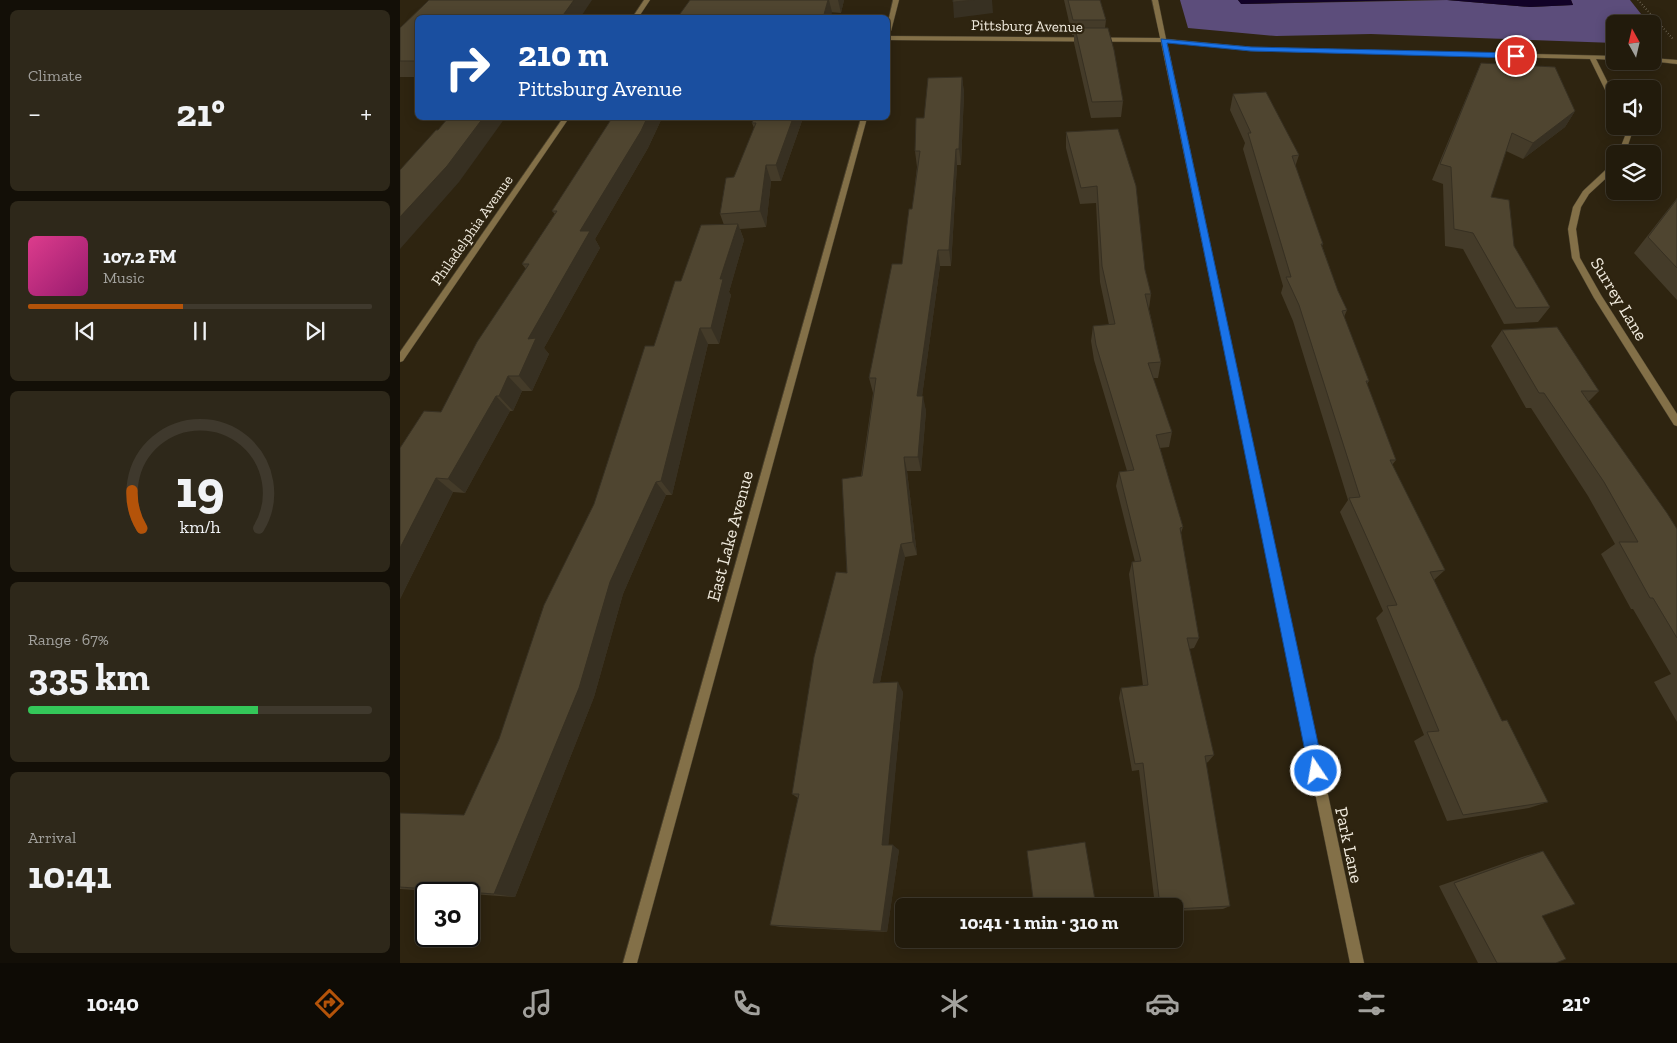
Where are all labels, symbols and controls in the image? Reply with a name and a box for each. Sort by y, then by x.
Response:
north arrow [1606,15,1661,70]
map controls [1606,15,1661,200]
street label: Pittsburg Avenue [971,16,1083,36]
text: 210 m [518,33,608,75]
icon: right [435,35,500,100]
pin [1495,35,1537,77]
icon: arrive [1502,42,1530,70]
text: Climate [28,66,82,85]
text: Pittsburg Avenue [518,75,682,102]
button: sound [1606,80,1661,135]
text: 21° [176,90,225,136]
text: − [28,97,41,130]
text: + [360,97,372,130]
button: layers [1606,145,1661,200]
street label: Philadelphia Avenue [427,171,517,289]
text: 107.2 FM [103,245,176,268]
street label: Surrey Lane [1586,253,1652,345]
text: Music [103,268,145,287]
icon: previous [71,317,99,345]
icon: pause [186,317,214,345]
icon: next [301,317,329,345]
text: 19 [176,458,224,520]
street label: East Lake Avenue [702,468,758,604]
text: km/h [180,516,220,538]
text: Range · 67% [28,630,109,649]
text: 335 km [28,654,150,700]
position arrow [1289,744,1341,796]
street label: Park Lane [1330,805,1368,885]
text: Arrival [28,828,76,847]
text: 10:41 [28,852,112,898]
speed limit sign: 30 [415,882,480,947]
text: 10:41 · 1 min · 310 m [960,911,1118,934]
icon: directions [312,986,347,1021]
icon: music [520,986,555,1021]
icon: phone [729,986,764,1021]
icon: climate [937,986,972,1021]
icon: car [1145,986,1180,1021]
icon: filters [1354,986,1389,1021]
text: 10:40 [87,990,139,1017]
text: 21° [1562,990,1590,1017]

